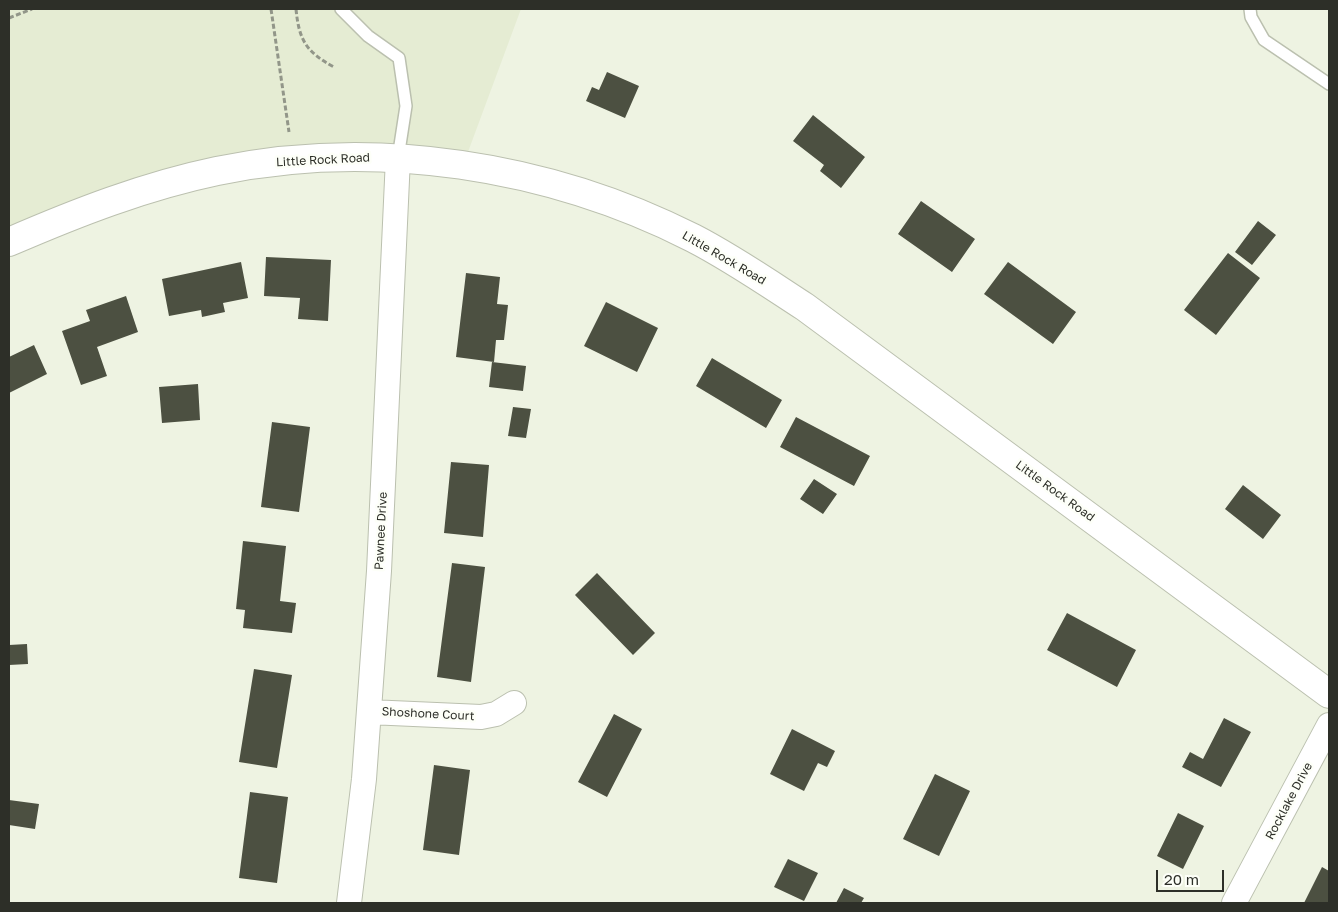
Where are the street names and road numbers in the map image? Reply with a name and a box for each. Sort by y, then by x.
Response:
street label: Little Rock Road [276,150,370,170]
street label: Little Rock Road [680,228,768,288]
street label: Little Rock Road [1013,457,1097,525]
street label: Pawnee Drive [372,492,390,570]
street label: Shoshone Court [381,704,475,724]
street label: Rocklake Drive [1263,760,1315,842]

